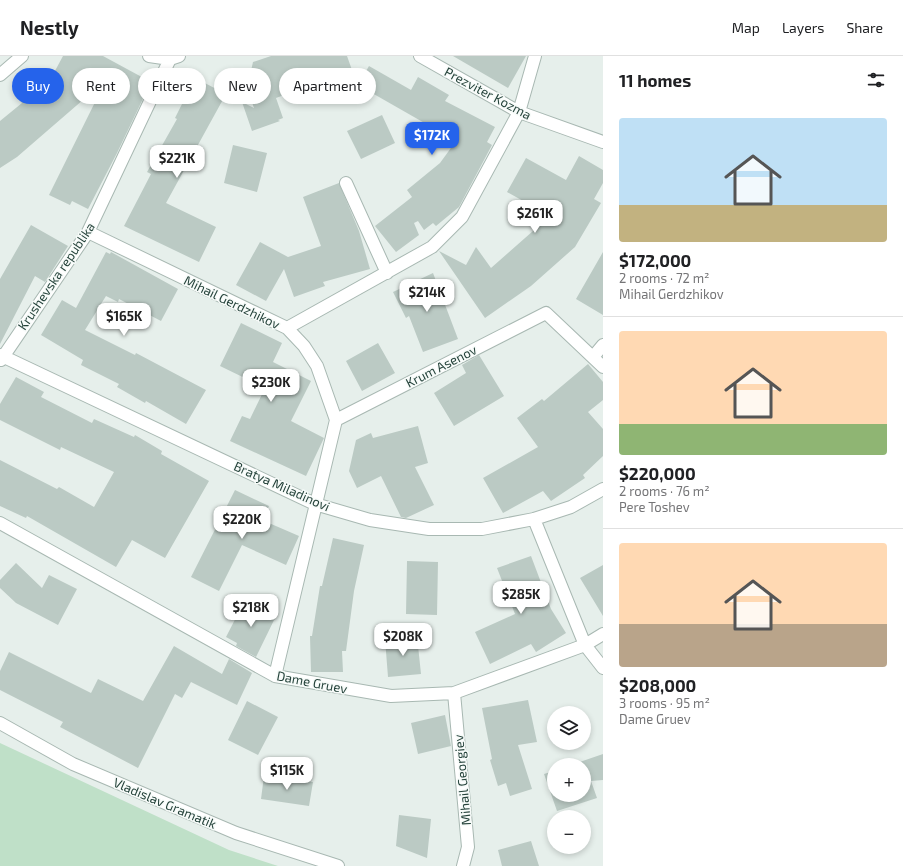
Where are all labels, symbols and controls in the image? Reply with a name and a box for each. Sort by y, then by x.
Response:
text: Nestly [20,16,79,39]
text: Map [732,19,760,36]
text: Layers [782,19,824,36]
text: Share [846,19,883,36]
street label: Prezviter Kozma [442,63,534,123]
chip: Buy [12,68,64,104]
chip: Rent [72,68,130,104]
chip: Filters [138,68,206,104]
chip: New [214,68,271,104]
chip: Apartment [279,68,376,104]
icon: filters [865,69,887,91]
text: 11 homes [619,70,691,90]
pin: $172K [404,122,460,156]
text: $172K [414,127,450,143]
icon: home [717,144,789,216]
pin: $221K [149,145,205,179]
text: $221K [159,150,195,166]
pin: $261K [507,200,563,234]
text: $261K [517,205,553,221]
street label: Krushevska republika [14,219,98,333]
text: $172,000 [619,250,691,270]
text: 2 rooms · 72 m² [619,270,710,286]
street label: Mihail Gerdzhikov [181,272,283,332]
pin: $214K [399,279,455,313]
text: $214K [408,284,446,300]
text: Mihail Gerdzhikov [619,286,724,302]
pin: $165K [96,303,152,337]
text: $165K [106,308,142,324]
street label: Krum Asenov [403,341,479,391]
icon: home [717,357,789,429]
pin: $230K [243,369,299,403]
text: $230K [252,374,290,390]
street label: Bratya Miladinovi [231,458,333,514]
text: $220,000 [619,463,696,483]
text: 2 rooms · 76 m² [619,483,710,499]
text: Pere Toshev [619,499,690,515]
pin: $220K [214,506,270,540]
text: $220K [222,511,262,527]
icon: home [717,569,789,641]
pin: $285K [493,581,549,615]
text: $285K [502,586,540,602]
pin: $218K [223,594,279,628]
text: $218K [232,599,270,615]
pin: $208K [375,623,431,657]
text: $208K [383,628,423,644]
street label: Dame Gruev [275,667,349,697]
text: $208,000 [619,675,696,695]
text: 3 rooms · 95 m² [619,695,710,711]
map controls [547,706,591,854]
button: layers [547,706,591,750]
text: Dame Gruev [619,711,691,727]
street label: Mihail Georgiev [450,734,474,826]
pin: $115K [259,757,315,791]
button: + [547,758,591,802]
text: $115K [270,762,304,778]
street label: Vladislav Gramatik [111,774,219,832]
button: − [547,810,591,854]

